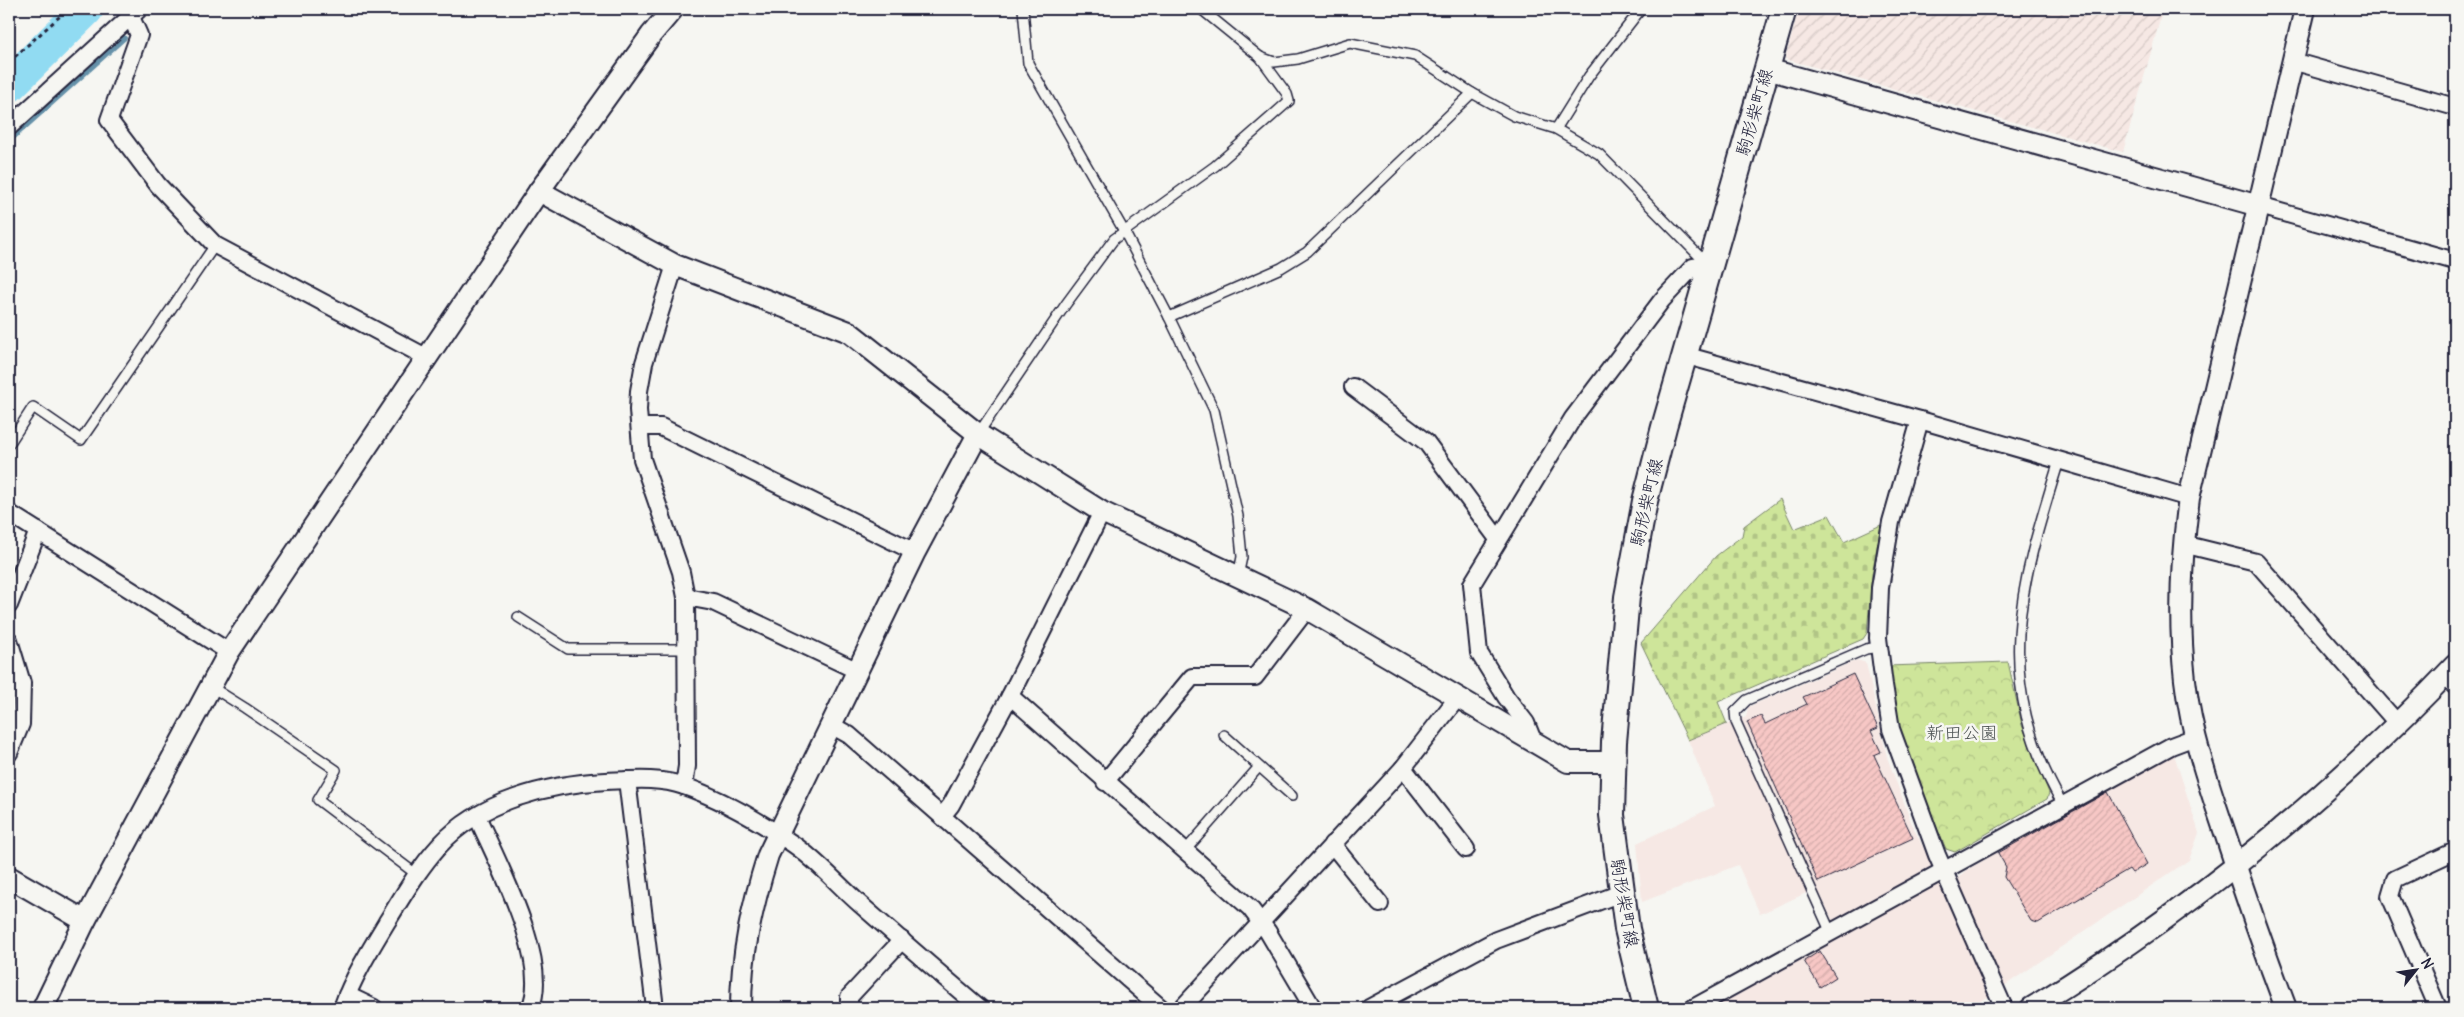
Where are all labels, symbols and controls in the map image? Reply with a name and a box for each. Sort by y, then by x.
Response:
street label: 駒形柴町線 [1731,66,1777,158]
street label: 駒形柴町線 [1625,456,1667,548]
park label: 新田公園 [1926,721,1998,744]
street label: 駒形柴町線 [1606,857,1644,949]
north arrow [2392,944,2442,994]
text: N [2417,955,2437,972]

